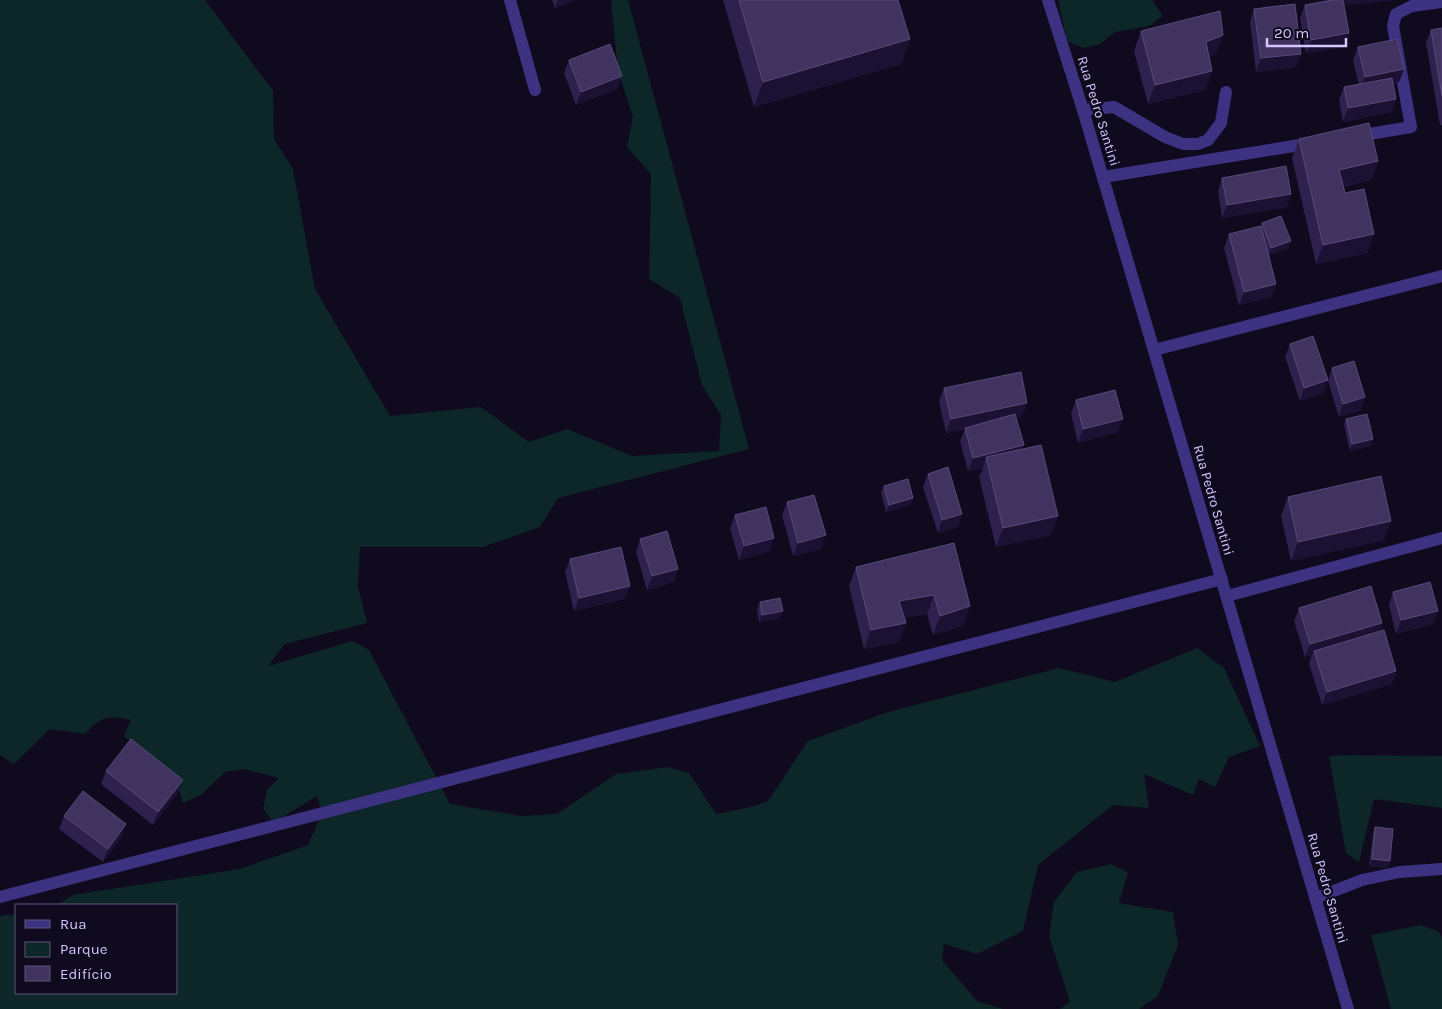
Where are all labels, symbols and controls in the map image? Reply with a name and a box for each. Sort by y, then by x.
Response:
scale bar [1267,15,1346,47]
text: 20 m [1274,24,1309,42]
street label: Rua Pedro Santini [1074,54,1123,168]
street label: Rua Pedro Santini [1190,443,1237,557]
street label: Rua Pedro Santini [1304,831,1351,945]
legend [15,904,178,994]
text: Rua [60,915,87,933]
text: Parque [60,940,108,958]
text: Edifício [60,965,112,983]

